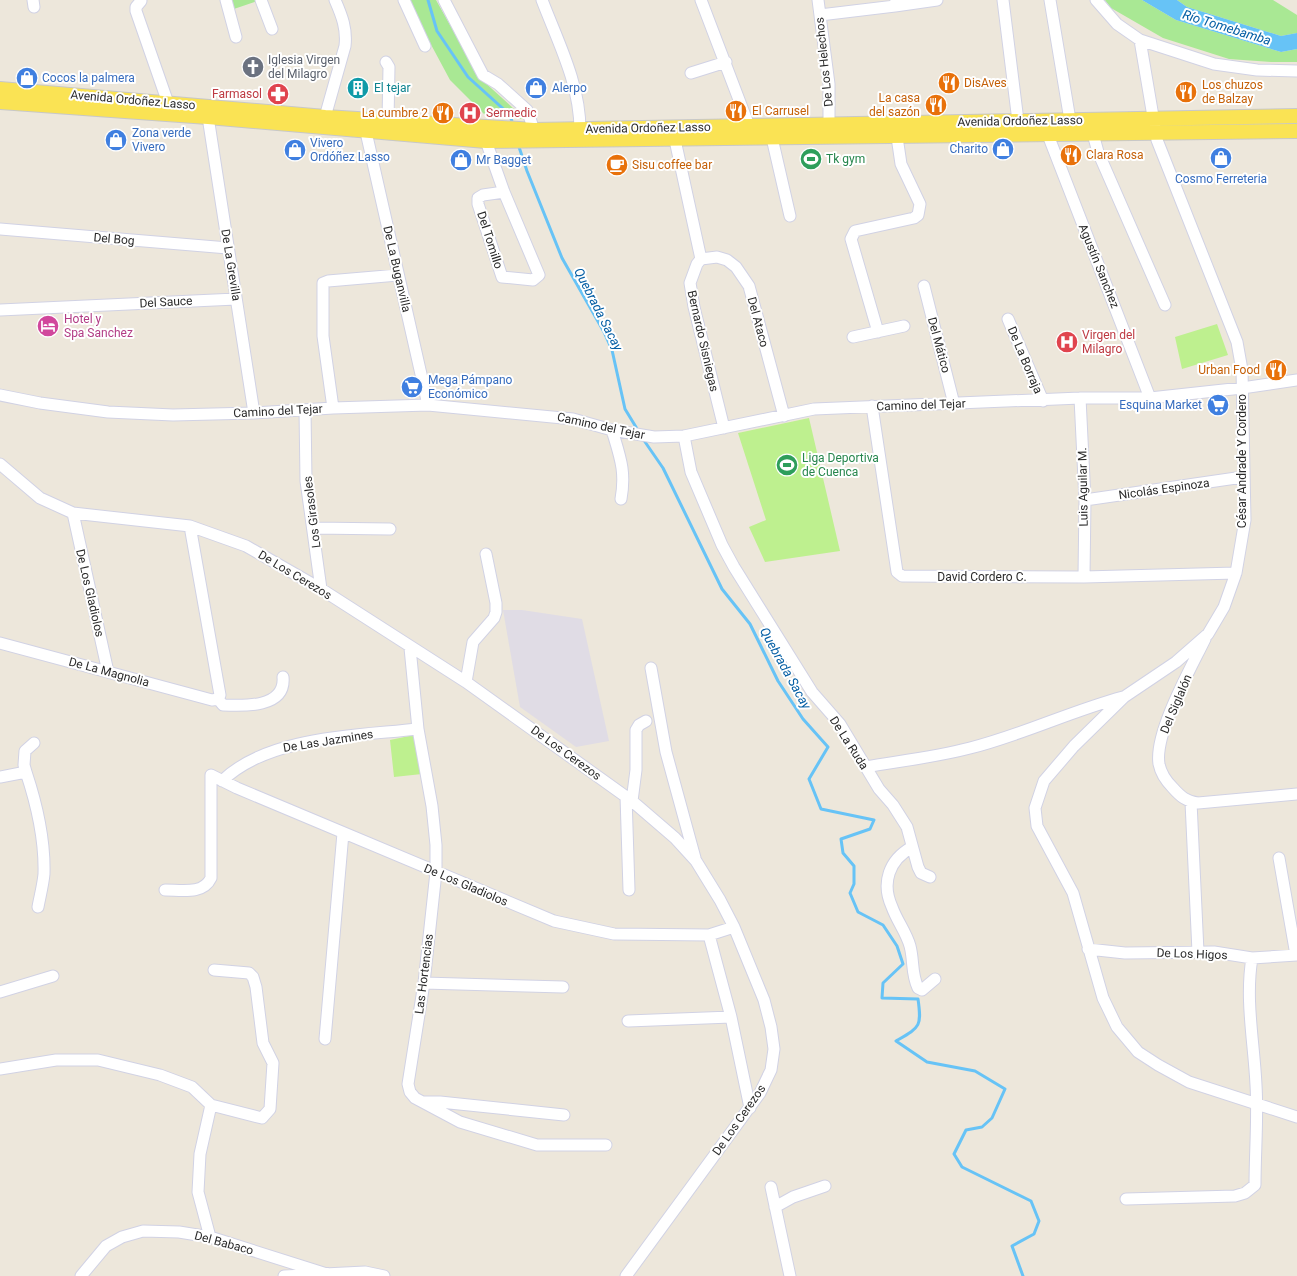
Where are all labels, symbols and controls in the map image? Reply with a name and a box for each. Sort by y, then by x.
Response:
water label: Río Tomebamba [1181,7,1273,48]
street label: De Los Helechos [812,17,836,107]
place label: Iglesia Virgen del Milagro [268,53,340,81]
church icon: Iglesia Virgen del Milagro [240,54,266,80]
shop icon: Cocos la palmera [14,65,40,91]
restaurant icon: DisAves [936,70,962,96]
place label: Cocos la palmera [42,71,135,85]
building icon: El tejar [345,75,371,101]
shop icon: Alerpo [523,75,549,101]
place label: DisAves [964,76,1007,90]
place label: Los chuzos de Balzay [1202,78,1263,106]
restaurant icon: Los chuzos de Balzay [1173,79,1199,105]
pharmacy icon: Farmasol [265,81,291,107]
place label: El tejar [374,81,410,95]
place label: Alerpo [552,81,587,95]
place label: Farmasol [212,87,262,101]
street label: Avenida Ordoñez Lasso [70,88,196,112]
place label: La casa del sazón [869,91,920,119]
restaurant icon: La casa del sazón [923,92,949,118]
restaurant icon: El Carrusel [723,98,749,124]
restaurant icon: La cumbre 2 [430,100,456,126]
hospital icon: Sermedic [457,100,483,126]
place label: El Carrusel [752,104,809,118]
place label: La cumbre 2 [362,106,428,120]
place label: Sermedic [486,106,536,120]
street label: Avenida Ordoñez Lasso [957,113,1083,129]
street label: Avenida Ordoñez Lasso [585,120,711,136]
place label: Zona verde Vivero [132,126,191,154]
shop icon: Zona verde Vivero [103,127,129,153]
place label: Vivero Ordóñez Lasso [310,136,390,164]
shop icon: Charito [990,136,1016,162]
shop icon: Vivero Ordóñez Lasso [282,137,308,163]
place label: Charito [949,142,988,156]
restaurant icon: Clara Rosa [1058,142,1084,168]
shop icon: Cosmo Ferreteria [1208,145,1234,171]
sports icon: Tk gym [798,146,824,172]
shop icon: Mr Bagget [448,147,474,173]
place label: Clara Rosa [1086,148,1144,162]
cafe icon: Sisu coffee bar [604,152,630,178]
place label: Tk gym [826,152,865,166]
place label: Mr Bagget [476,153,531,167]
place label: Sisu coffee bar [632,158,712,172]
place label: Cosmo Ferreteria [1175,172,1267,186]
street label: Del Tomillo [474,210,506,271]
street label: Agustín Sanchez [1076,222,1122,310]
street label: De La Buganvilla [380,224,414,314]
street label: De La Grevilla [218,228,244,302]
street label: Del Bog [93,230,135,248]
water label: Quebrada Sacay [571,265,626,354]
street label: Bernardo Sisniegas [685,289,721,393]
street label: Del Sauce [139,294,193,310]
street label: Del Ataco [745,295,771,349]
place label: Hotel y Spa Sanchez [64,312,133,340]
hotel icon: Hotel y Spa Sanchez [35,313,61,339]
street label: Del Mático [925,316,953,375]
street label: De La Borraja [1005,324,1045,396]
place label: Virgen del Milagro [1082,328,1135,356]
hospital icon: Virgen del Milagro [1054,329,1080,355]
restaurant icon: Urban Food [1263,357,1289,383]
place label: Urban Food [1198,363,1260,377]
place label: Mega Pámpano Económico [428,373,513,401]
supermarket icon: Mega Pámpano Económico [399,374,425,400]
supermarket icon: Esquina Market [1205,392,1231,418]
street label: César Andrade Y Cordero [1235,394,1249,528]
street label: Camino del Tejar [876,396,966,414]
place label: Esquina Market [1119,398,1202,412]
street label: Camino del Tejar [233,402,323,420]
street label: Camino del Tejar [556,410,646,442]
street label: Luis Aguilar M. [1075,447,1091,527]
place label: Liga Deportiva de Cuenca [802,451,879,479]
sports icon: Liga Deportiva de Cuenca [774,452,800,478]
street label: Los Girasoles [301,475,323,549]
street label: Nicolás Espinoza [1118,476,1210,502]
street label: De Los Gladiolos [73,548,107,638]
street label: De Los Cerezos [256,548,334,602]
street label: David Cordero C. [937,570,1027,584]
water label: Quebrada Sacay [757,625,815,713]
street label: De La Magnolia [67,655,151,689]
street label: Del Siglalón [1157,672,1195,736]
street label: De La Ruda [827,714,871,772]
street label: De Los Cerezos [528,723,604,783]
street label: De Las Jazmines [282,727,374,755]
street label: De Los Gladiolos [422,861,510,909]
street label: Las Hortencias [412,933,436,1015]
street label: De Los Higos [1156,946,1228,962]
street label: De Los Cerezos [709,1082,769,1158]
street label: Del Babaco [193,1228,255,1258]

